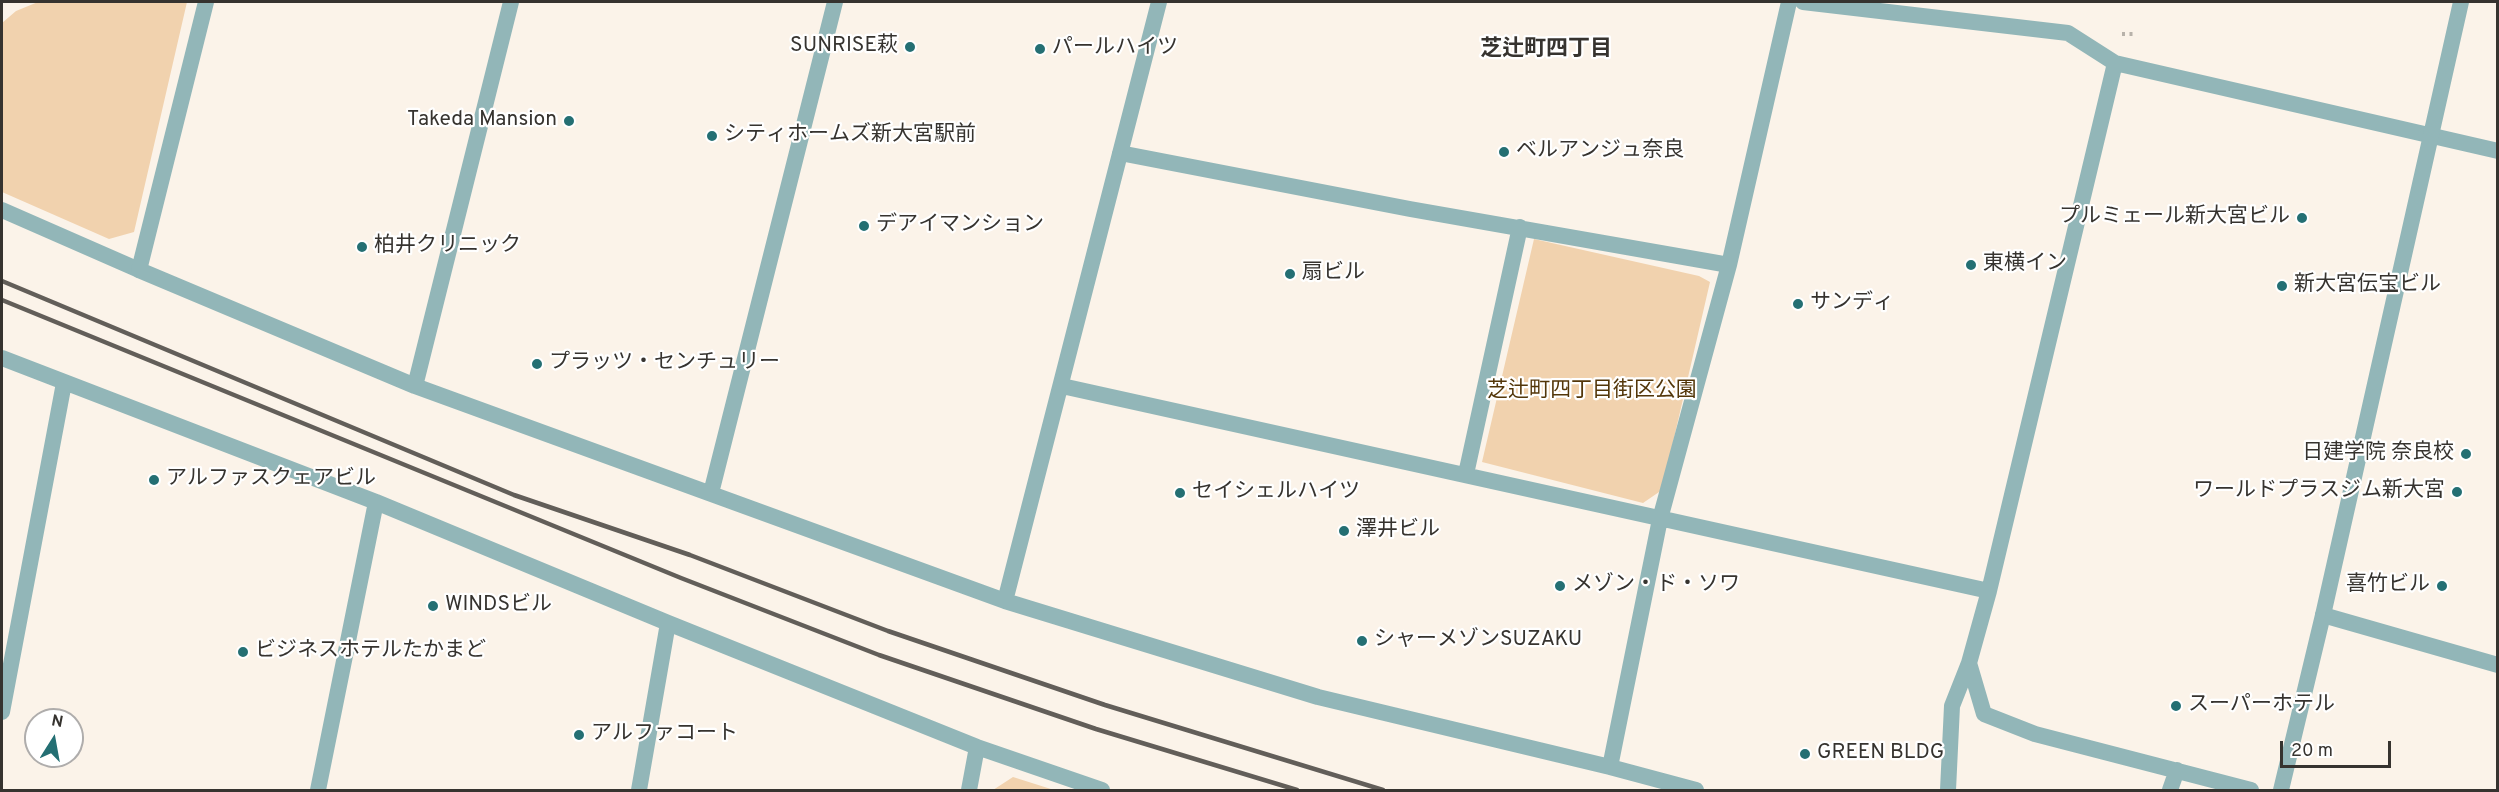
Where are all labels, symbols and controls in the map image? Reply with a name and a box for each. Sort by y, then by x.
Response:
place label: SUNRISE萩 [790,34,898,60]
place label: パールハイツ [1052,36,1178,62]
district label: 芝辻町四丁目 [1480,38,1612,64]
marker: SUNRISE萩 [903,40,917,54]
marker: パールハイツ [1033,42,1047,56]
place label: Takeda Mansion [407,108,557,134]
marker: Takeda Mansion [562,114,576,128]
place label: シティホームズ新大宮駅前 [724,123,976,149]
marker: シティホームズ新大宮駅前 [705,129,719,143]
place label: ベルアンジュ奈良 [1516,139,1684,165]
marker: ベルアンジュ奈良 [1497,145,1511,159]
place label: プルミェール新大宮ビル [2059,205,2290,231]
marker: プルミェール新大宮ビル [2295,211,2309,225]
place label: デアイマンション [876,213,1044,239]
marker: デアイマンション [857,219,871,233]
place label: 柏井クリニック [374,234,521,260]
marker: 柏井クリニック [355,240,369,254]
place label: 東横イン [1983,252,2067,278]
marker: 東横イン [1964,258,1978,272]
place label: 扇ビル [1302,261,1365,287]
marker: 扇ビル [1283,267,1297,281]
place label: 新大宮伝宝ビル [2294,273,2441,299]
marker: 新大宮伝宝ビル [2275,279,2289,293]
place label: サンディ [1810,291,1894,317]
marker: サンディ [1791,297,1805,311]
place label: プラッツ・センチュリー [549,351,780,377]
marker: プラッツ・センチュリー [530,357,544,371]
park label: 芝辻町四丁目街区公園 [1487,379,1697,405]
place label: 日建学院 奈良校 [2302,441,2454,467]
marker: 日建学院 奈良校 [2459,447,2473,461]
place label: アルファスクェアビル [166,467,376,493]
marker: アルファスクェアビル [147,473,161,487]
place label: ワールドプラスジム新大宮 [2193,479,2445,505]
place label: セイシェルハイツ [1192,480,1360,506]
marker: ワールドプラスジム新大宮 [2450,485,2464,499]
marker: セイシェルハイツ [1173,486,1187,500]
place label: 澤井ビル [1356,518,1440,544]
marker: 澤井ビル [1337,524,1351,538]
place label: メゾン・ド・ソワ [1572,573,1740,599]
place label: 喜竹ビル [2346,573,2430,599]
marker: メゾン・ド・ソワ [1553,579,1567,593]
marker: 喜竹ビル [2435,579,2449,593]
place label: WINDSビル [445,593,552,619]
marker: WINDSビル [426,599,440,613]
place label: シャーメゾンSUZAKU [1374,628,1582,654]
marker: シャーメゾンSUZAKU [1355,634,1369,648]
place label: ビジネスホテルたかまど [255,639,486,665]
marker: ビジネスホテルたかまど [236,645,250,659]
place label: スーパーホテル [2188,693,2335,719]
marker: スーパーホテル [2169,699,2183,713]
north arrow [24,708,84,768]
text: N [50,711,65,733]
place label: アルファコート [591,722,738,748]
marker: アルファコート [572,728,586,742]
scale bar [2283,729,2394,767]
text: 20 m [2291,740,2333,763]
place label: GREEN BLDG [1817,741,1944,767]
marker: GREEN BLDG [1798,747,1812,761]

